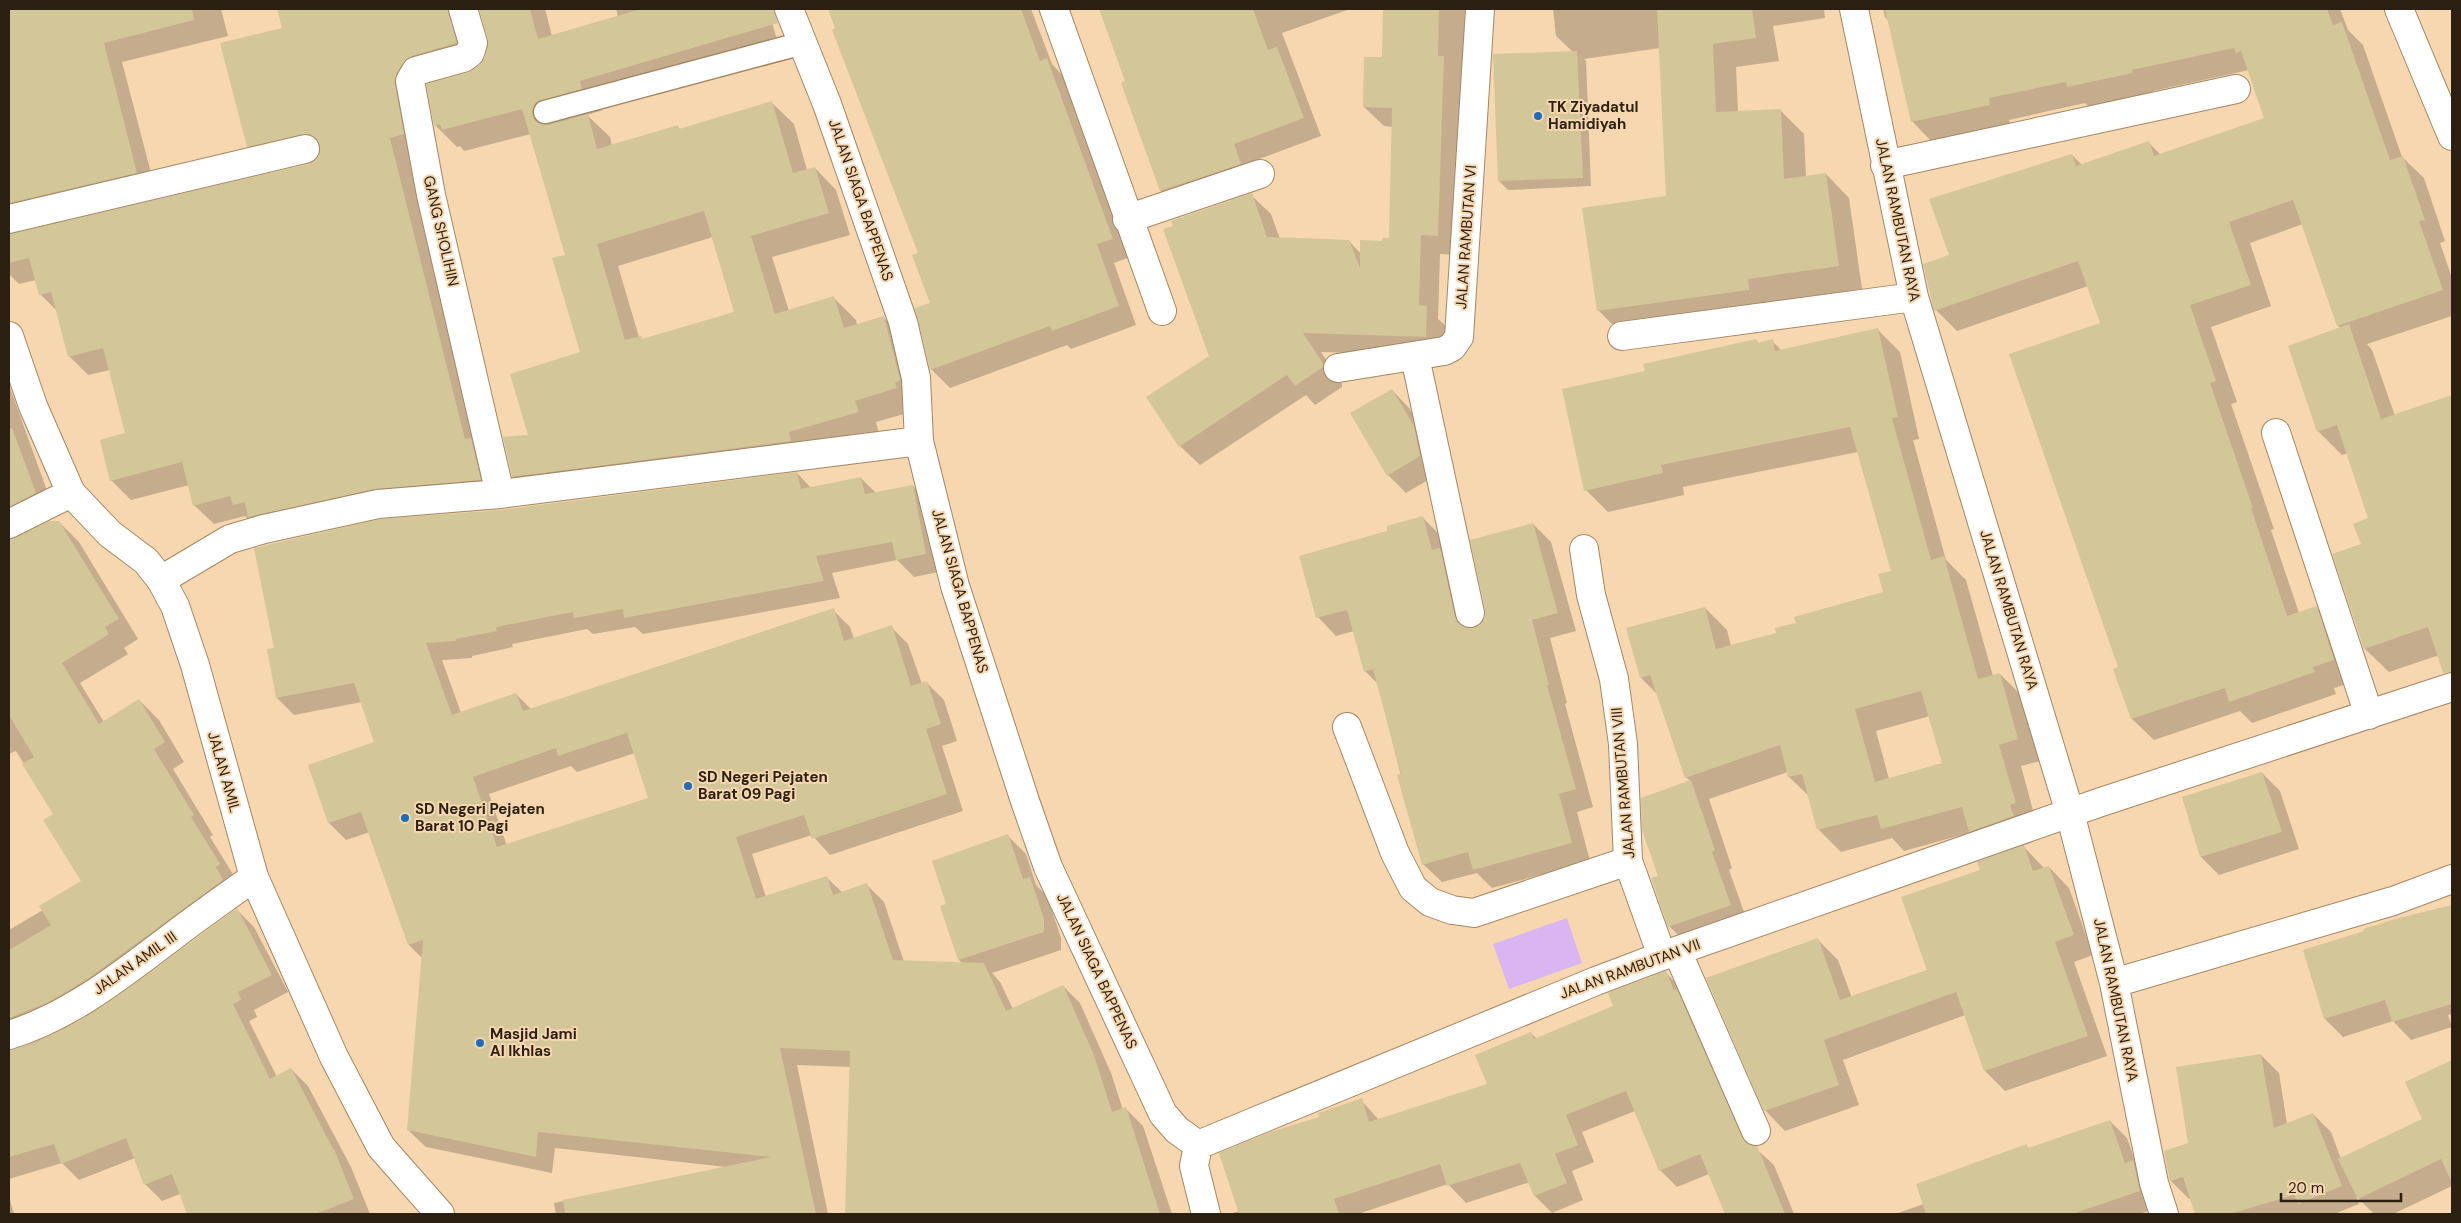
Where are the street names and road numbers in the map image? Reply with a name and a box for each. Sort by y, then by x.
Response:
street label: JALAN SIAGA BAPPENAS [824,116,898,284]
street label: JALAN RAMBUTAN RAYA [1871,136,1925,304]
street label: JALAN RAMBUTAN VI [1451,164,1481,310]
street label: GANG SHOLIHIN [419,174,463,288]
street label: JALAN SIAGA BAPPENAS [927,507,993,676]
street label: JALAN RAMBUTAN RAYA [1975,527,2043,693]
street label: JALAN RAMBUTAN VIII [1606,707,1640,859]
street label: JALAN AMIL [203,729,245,815]
street label: JALAN SIAGA BAPPENAS [1052,890,1142,1052]
street label: JALAN RAMBUTAN RAYA [2089,916,2143,1084]
street label: JALAN AMIL III [89,927,181,999]
street label: JALAN RAMBUTAN VII [1557,934,1703,1004]

